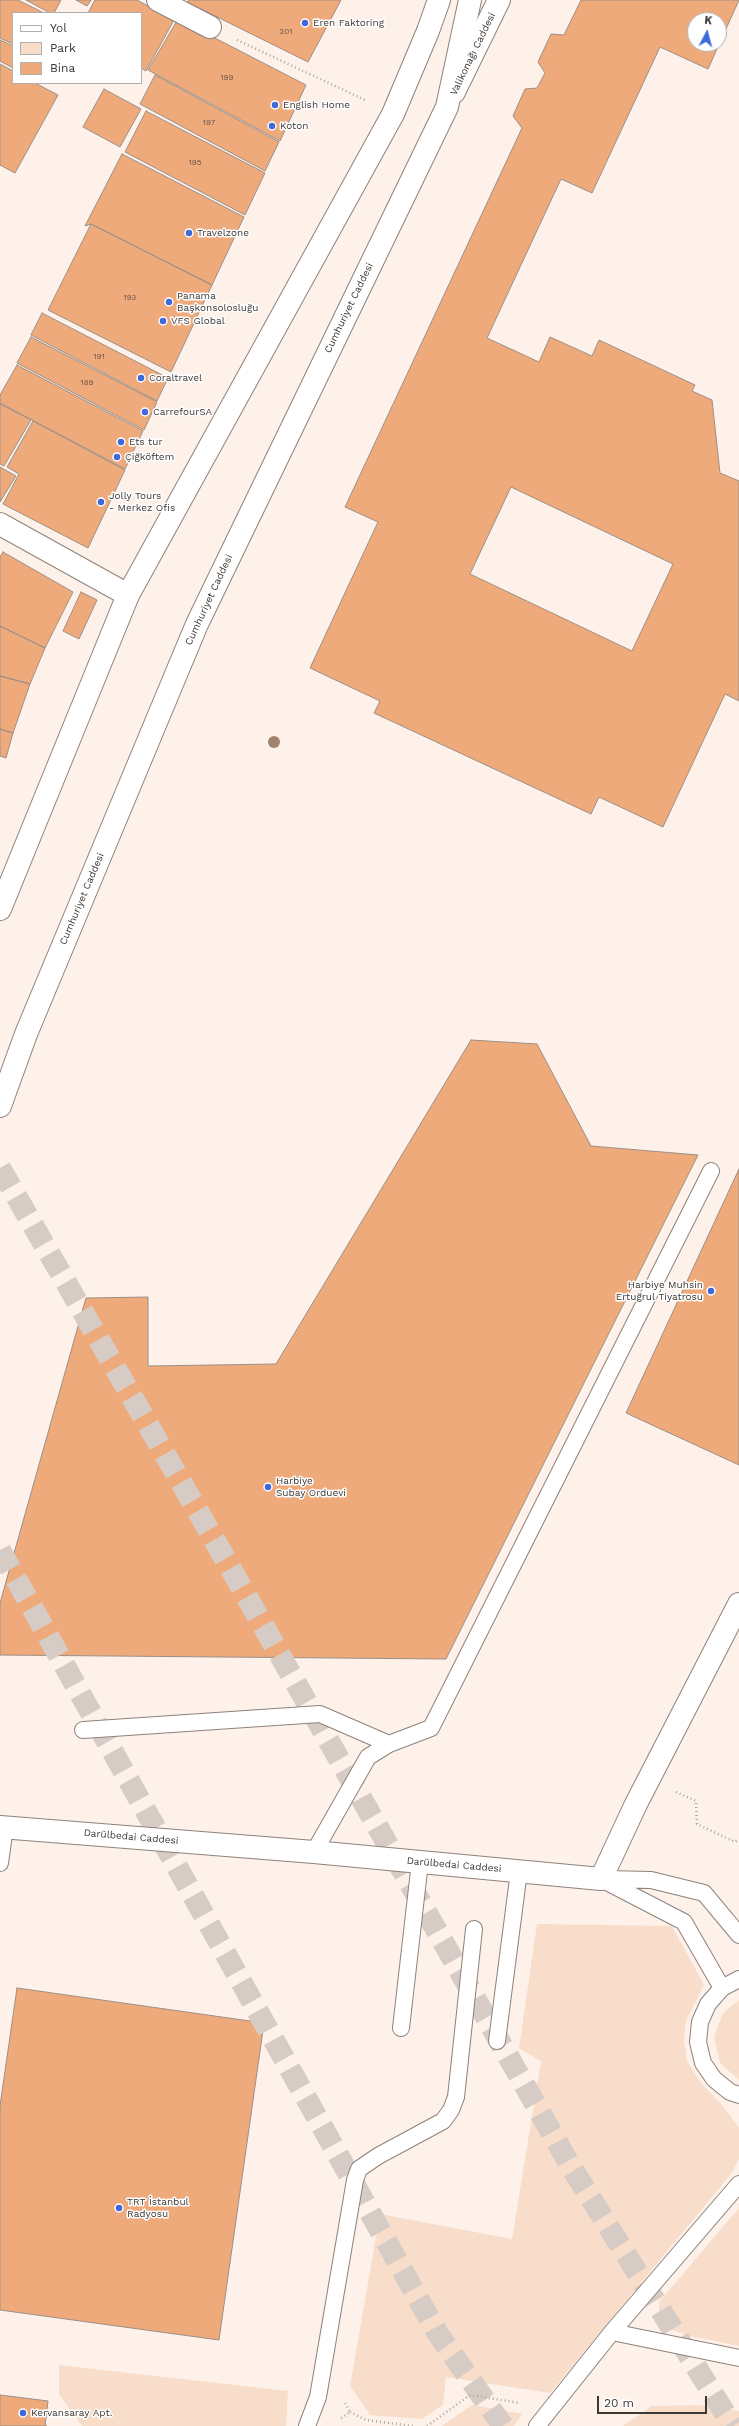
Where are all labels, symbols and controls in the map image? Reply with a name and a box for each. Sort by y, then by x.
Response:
street label: Valikonağı Caddesi [448,11,498,97]
legend [12,12,142,84]
north arrow [687,12,727,52]
text: K [704,14,713,27]
place label: Eren Faktoring [313,17,384,29]
marker: Eren Faktoring [300,18,310,28]
text: Yol [50,21,67,35]
house number: 201 [280,27,292,37]
text: Park [50,41,76,55]
text: Bina [50,61,75,75]
house number: 199 [221,73,233,83]
place label: English Home [283,99,350,111]
marker: English Home [270,100,280,110]
house number: 197 [203,118,215,128]
place label: Koton [280,120,308,132]
marker: Koton [267,121,277,131]
house number: 195 [189,158,201,168]
place label: Travelzone [197,227,249,239]
marker: Travelzone [184,228,194,238]
street label: Cumhuriyet Caddesi [322,261,376,355]
place label: Panama Başkonsolosluğu [177,290,258,314]
house number: 193 [124,293,136,303]
marker: Panama Başkonsolosluğu [164,297,174,307]
place label: VFS Global [171,315,225,327]
marker: VFS Global [158,316,168,326]
house number: 191 [93,352,105,362]
place label: Coraltravel [149,372,202,384]
marker: Coraltravel [136,373,146,383]
house number: 189 [81,378,93,388]
place label: CarrefourSA [153,406,212,418]
marker: CarrefourSA [140,407,150,417]
place label: Ets tur [129,436,162,448]
marker: Ets tur [116,437,126,447]
place label: Çiğköftem [125,451,174,463]
marker: Çiğköftem [112,452,122,462]
place label: Jolly Tours - Merkez Ofis [109,490,175,514]
marker: Jolly Tours - Merkez Ofis [96,497,106,507]
street label: Cumhuriyet Caddesi [183,553,235,647]
street label: Cumhuriyet Caddesi [57,851,107,947]
place label: Harbiye Muhsin Ertuğrul Tiyatrosu [616,1279,703,1302]
marker: Harbiye Muhsin Ertuğrul Tiyatrosu [706,1286,716,1296]
place label: Harbiye Subay Orduevi [276,1475,346,1498]
marker: Harbiye Subay Orduevi [263,1482,273,1492]
street label: Darülbedai Caddesi [83,1827,179,1847]
street label: Darülbedai Caddesi [406,1855,502,1875]
place label: TRT İstanbul Radyosu [127,2196,189,2220]
marker: TRT İstanbul Radyosu [114,2203,124,2213]
scale bar [599,2388,709,2414]
text: 20 m [604,2396,634,2410]
place label: Kervansaray Apt. [31,2407,112,2419]
marker: Kervansaray Apt. [18,2408,28,2418]

